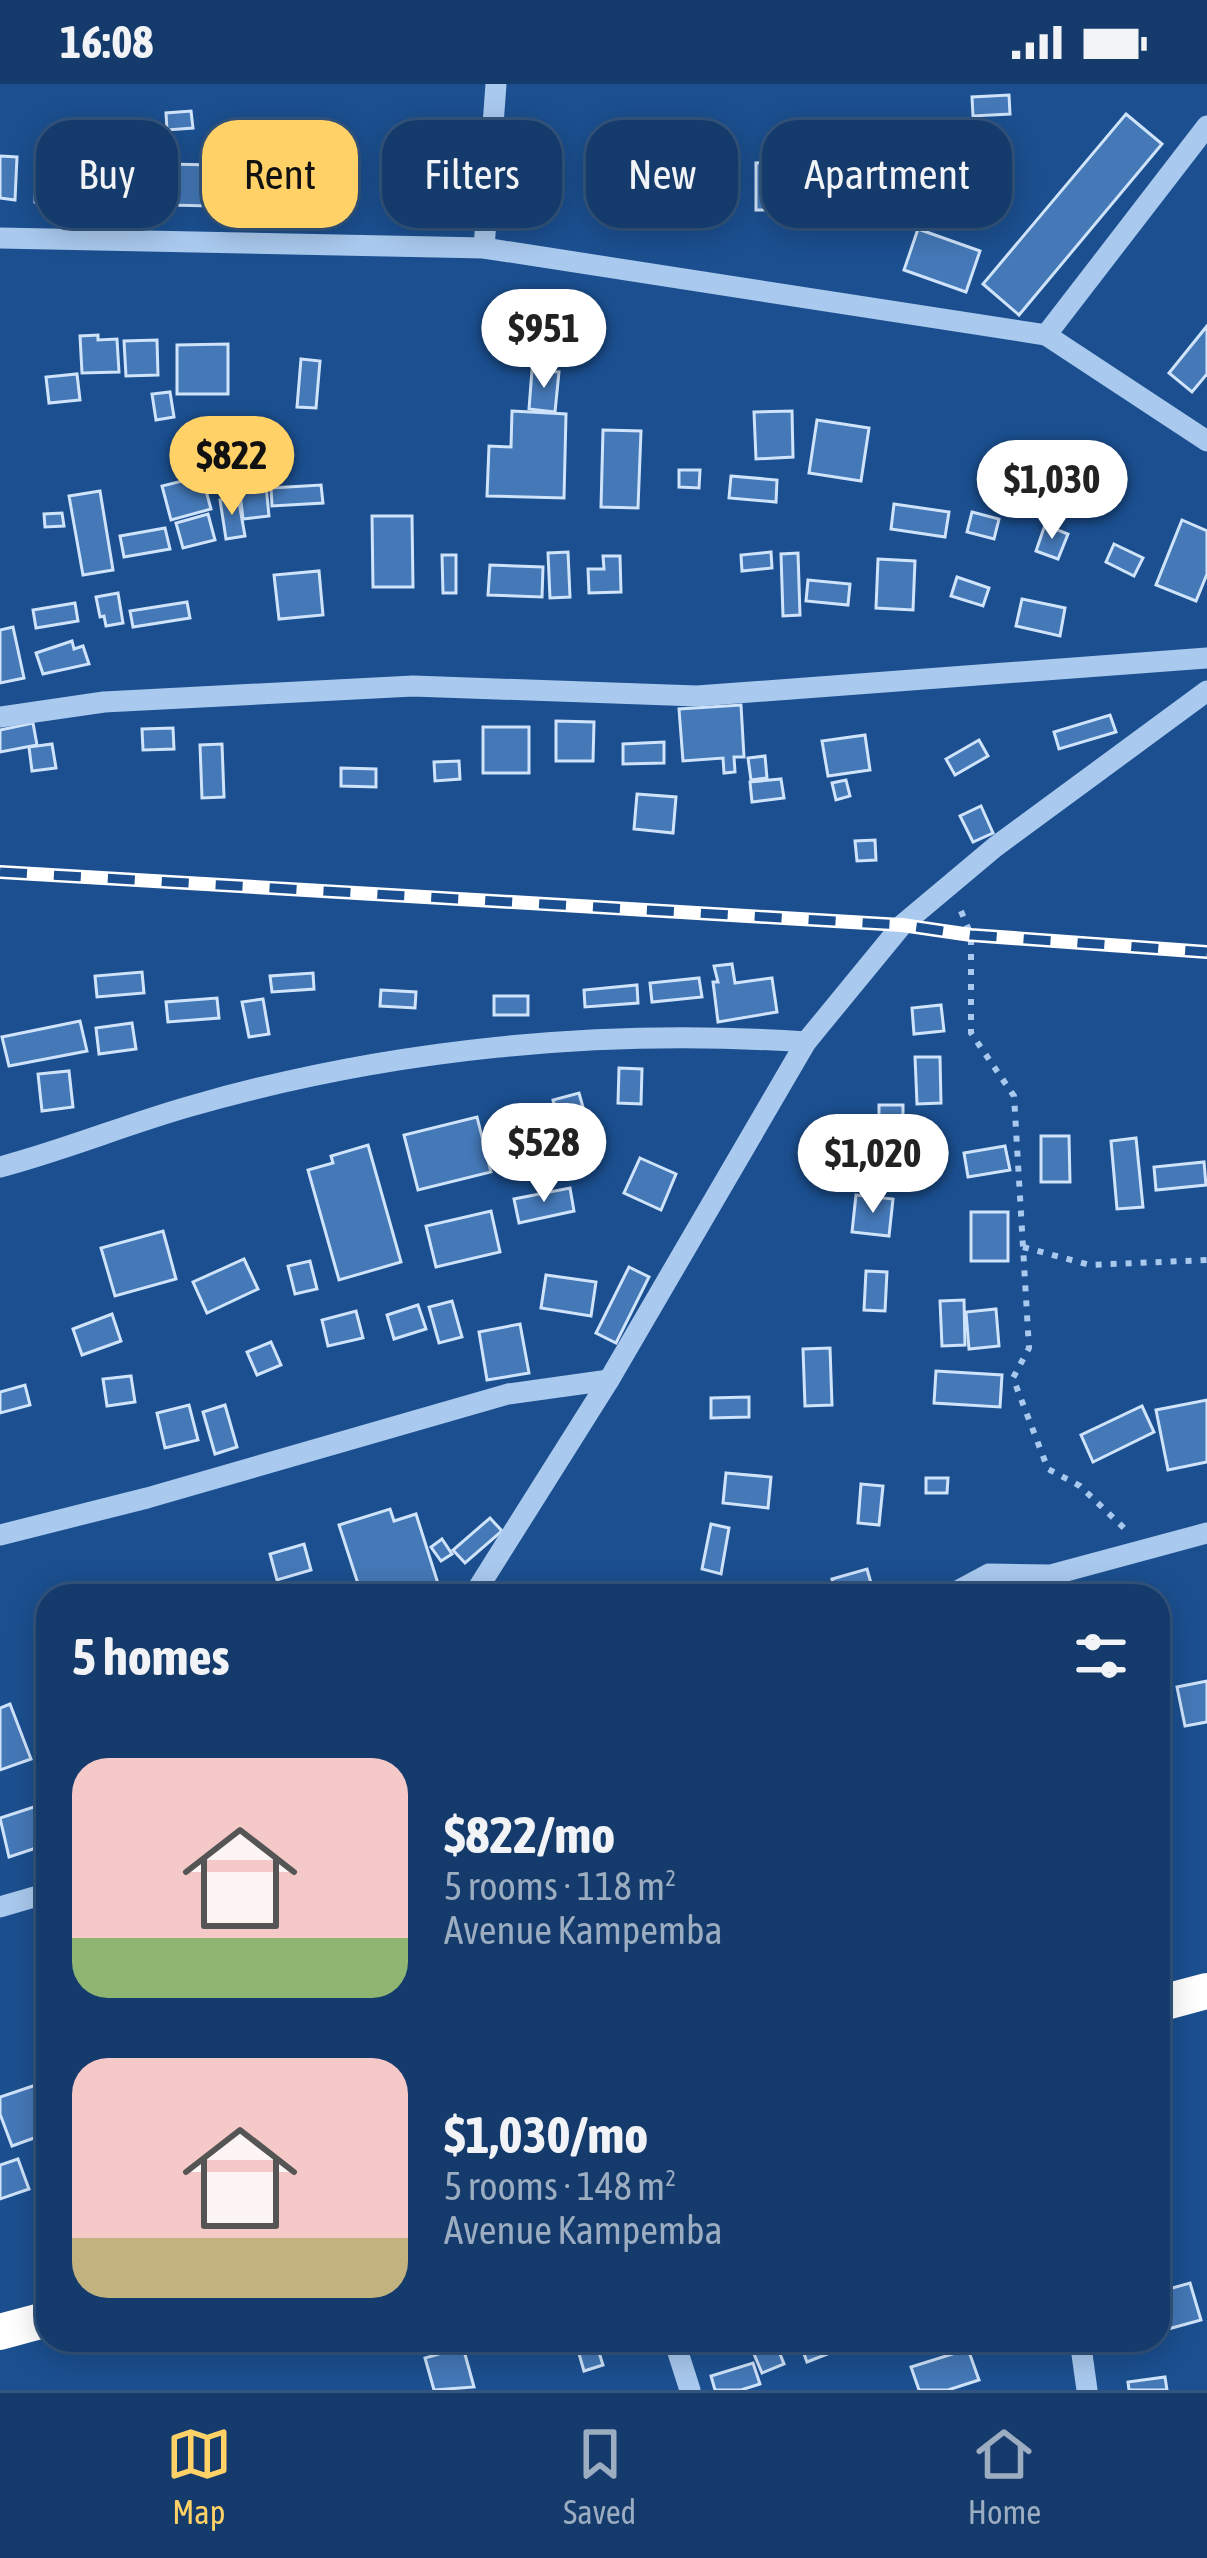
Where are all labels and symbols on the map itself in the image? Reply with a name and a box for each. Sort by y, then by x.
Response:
pin: $951 [473,289,615,391]
pin: $822 [161,416,303,518]
pin: $1,030 [954,440,1150,542]
pin: $528 [473,1103,615,1205]
pin: $1,020 [775,1114,971,1216]

